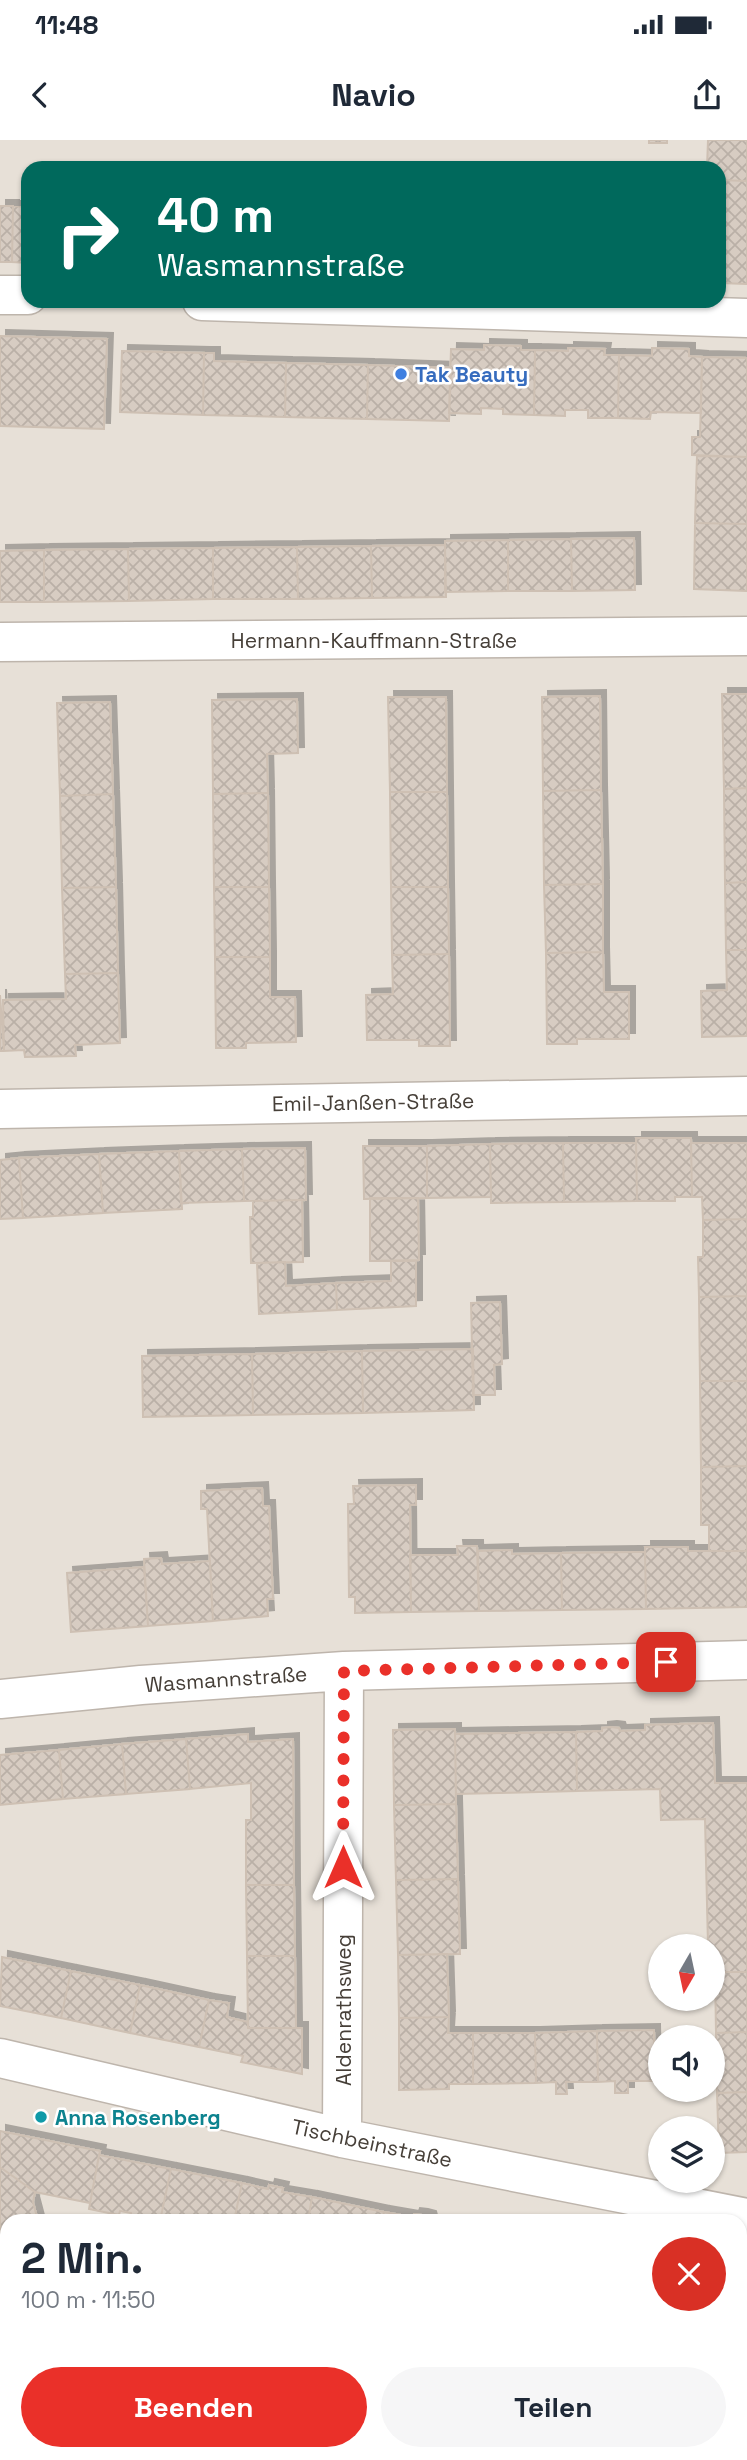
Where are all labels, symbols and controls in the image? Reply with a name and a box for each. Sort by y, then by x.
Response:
text: 11:48 [35,8,98,42]
text: Navio [331,75,416,115]
icon: back [21,76,59,114]
icon: share [688,76,726,114]
text: 40 m [157,184,274,246]
icon: right [42,189,133,280]
text: Wasmannstraße [157,245,405,285]
place label: Tak Beauty [415,361,528,388]
marker: Tak Beauty [393,366,409,382]
street label: Hermann-Kauffmann-Straße [231,627,517,654]
street label: Emil-Janßen-Straße [272,1087,474,1117]
pin [636,1632,696,1692]
icon: arrive [647,1643,685,1681]
street label: Wasmannstraße [144,1660,308,1698]
position arrow [306,1830,380,1904]
street label: Aldenrathsweg [330,1934,357,2086]
north arrow [648,1934,724,2011]
map controls [648,1934,725,2193]
button: sound [648,2025,725,2102]
place label: Anna Rosenberg [55,2104,221,2131]
marker: Anna Rosenberg [33,2109,49,2125]
street label: Tischbeinstraße [289,2113,455,2173]
button: layers [648,2116,725,2193]
text: 2 Min. [21,2232,143,2285]
button: close [652,2237,726,2311]
text: 100 m · 11:50 [21,2285,155,2315]
button: Beenden [21,2367,367,2447]
button: Teilen [381,2367,726,2447]

